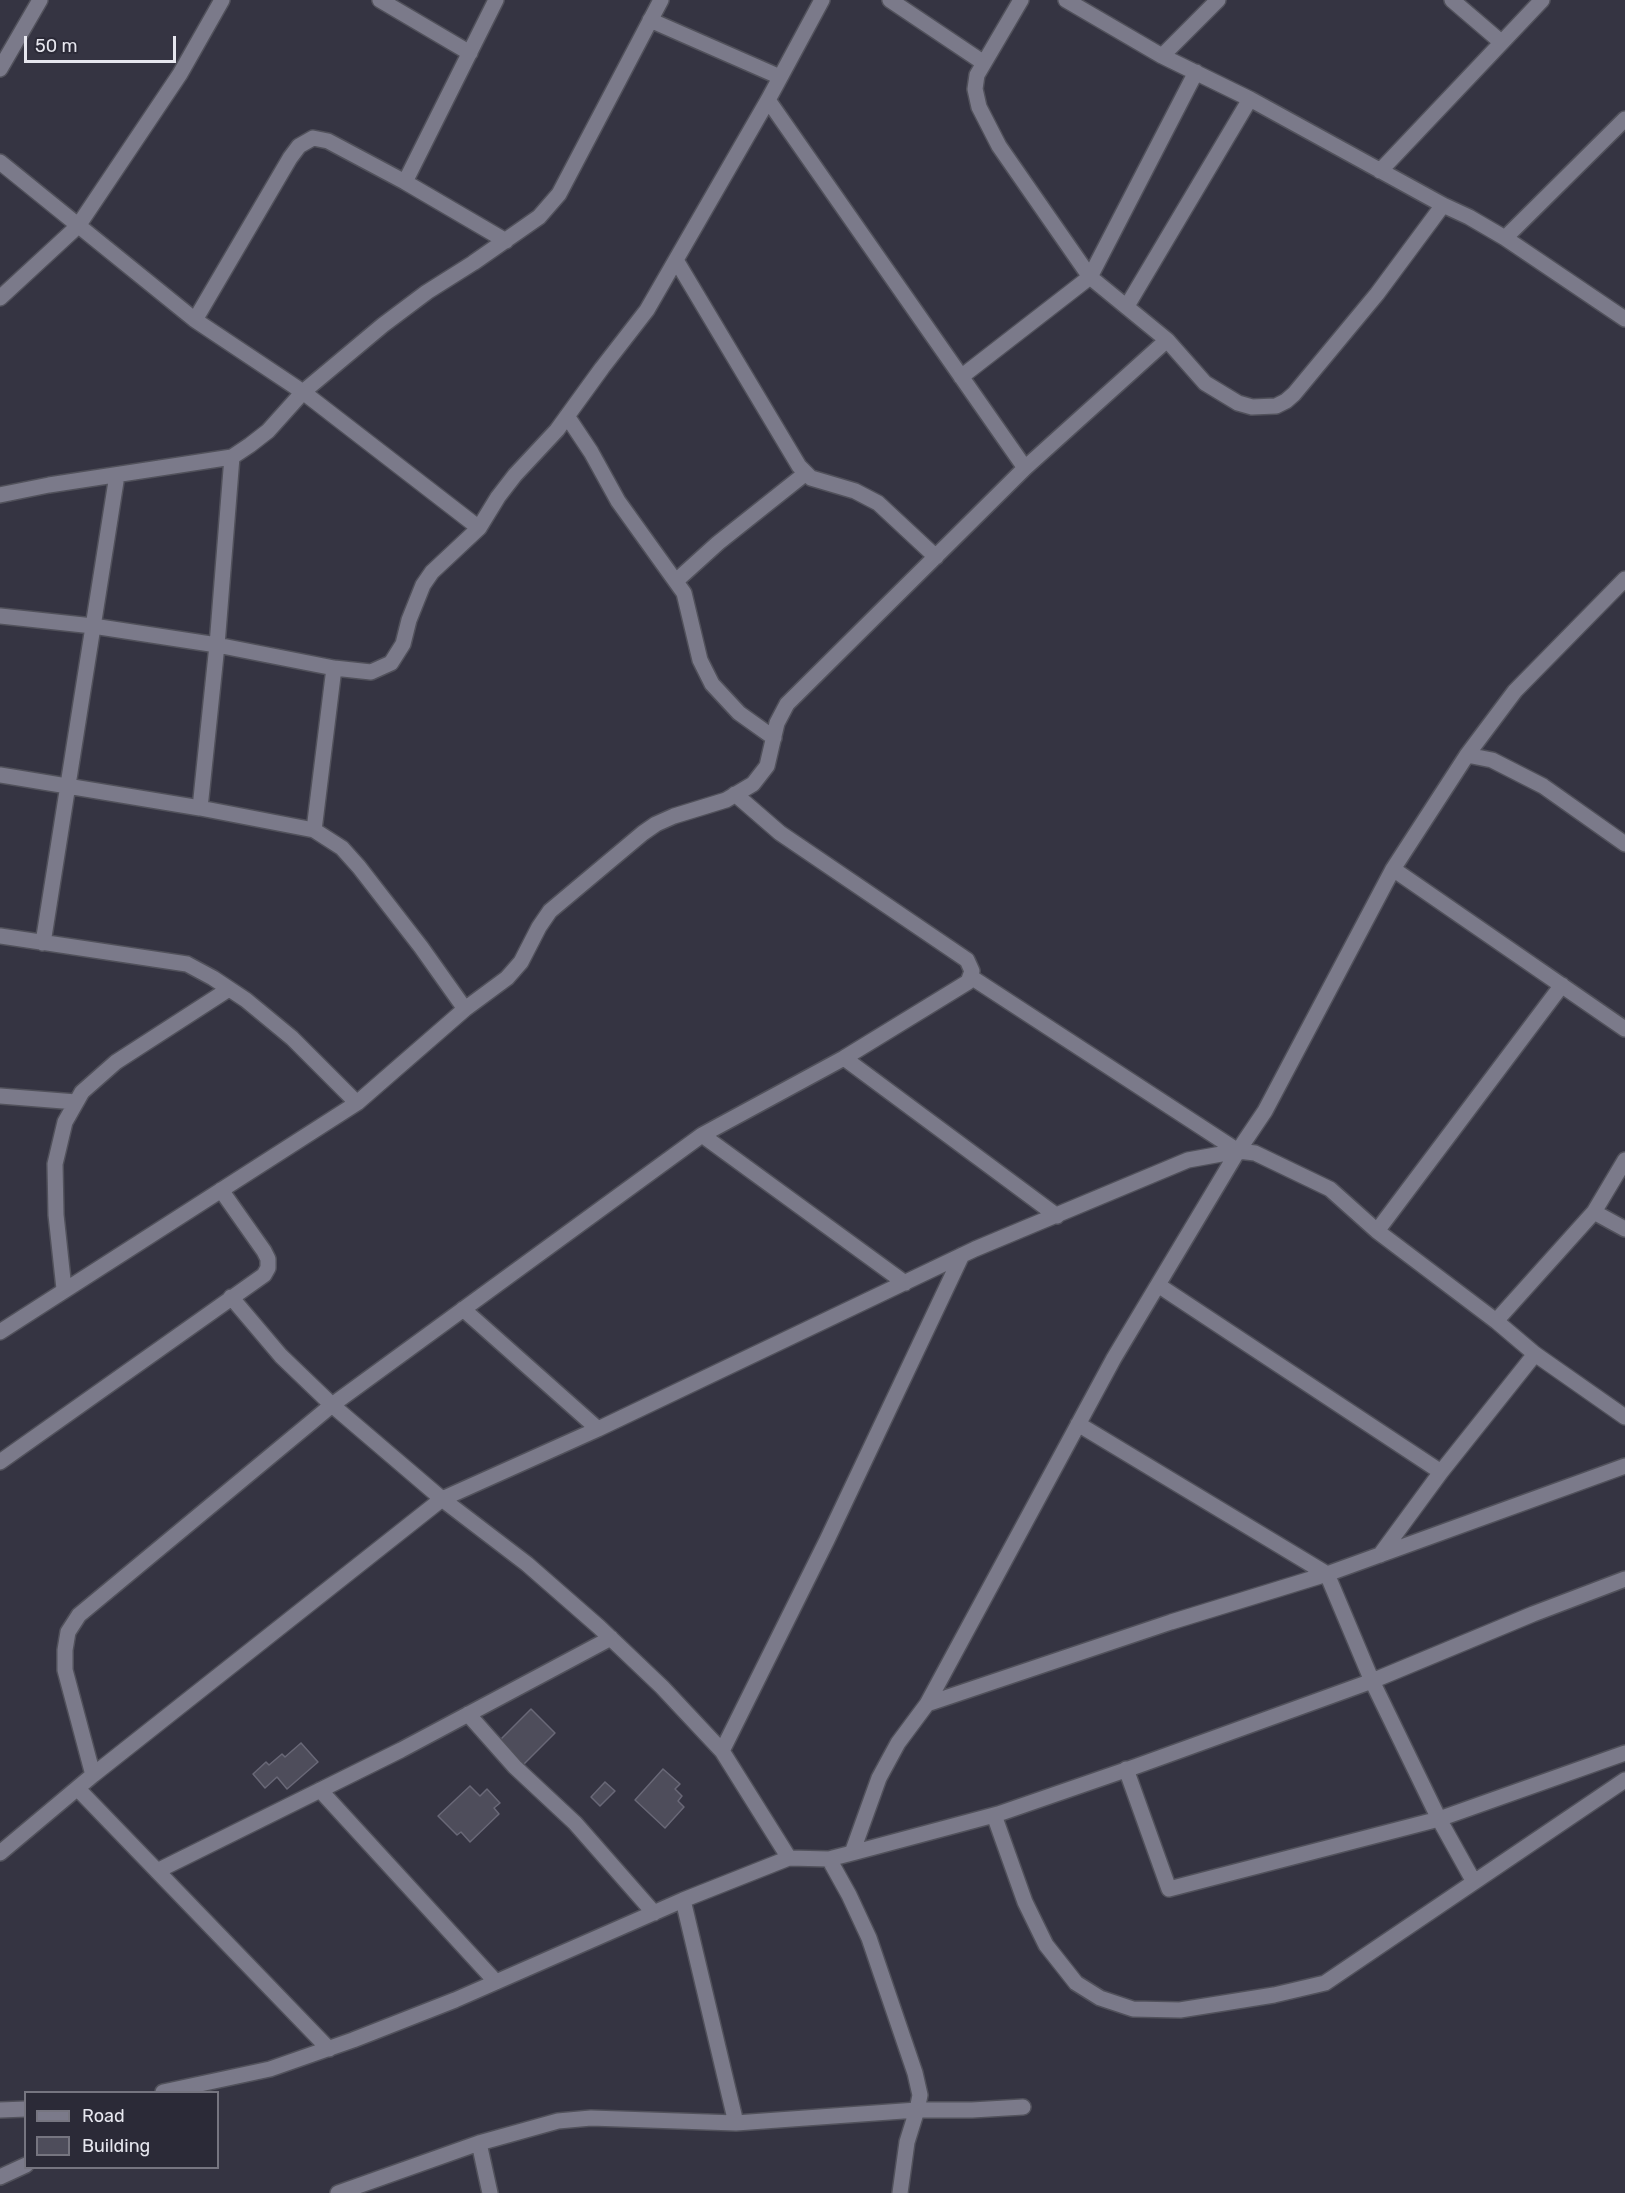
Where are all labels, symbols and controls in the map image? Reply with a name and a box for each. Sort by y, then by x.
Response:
scale bar [27,24,178,62]
text: 50 m [35,35,78,57]
legend [24,2091,219,2169]
text: Road [82,2105,125,2127]
text: Building [82,2135,150,2157]

